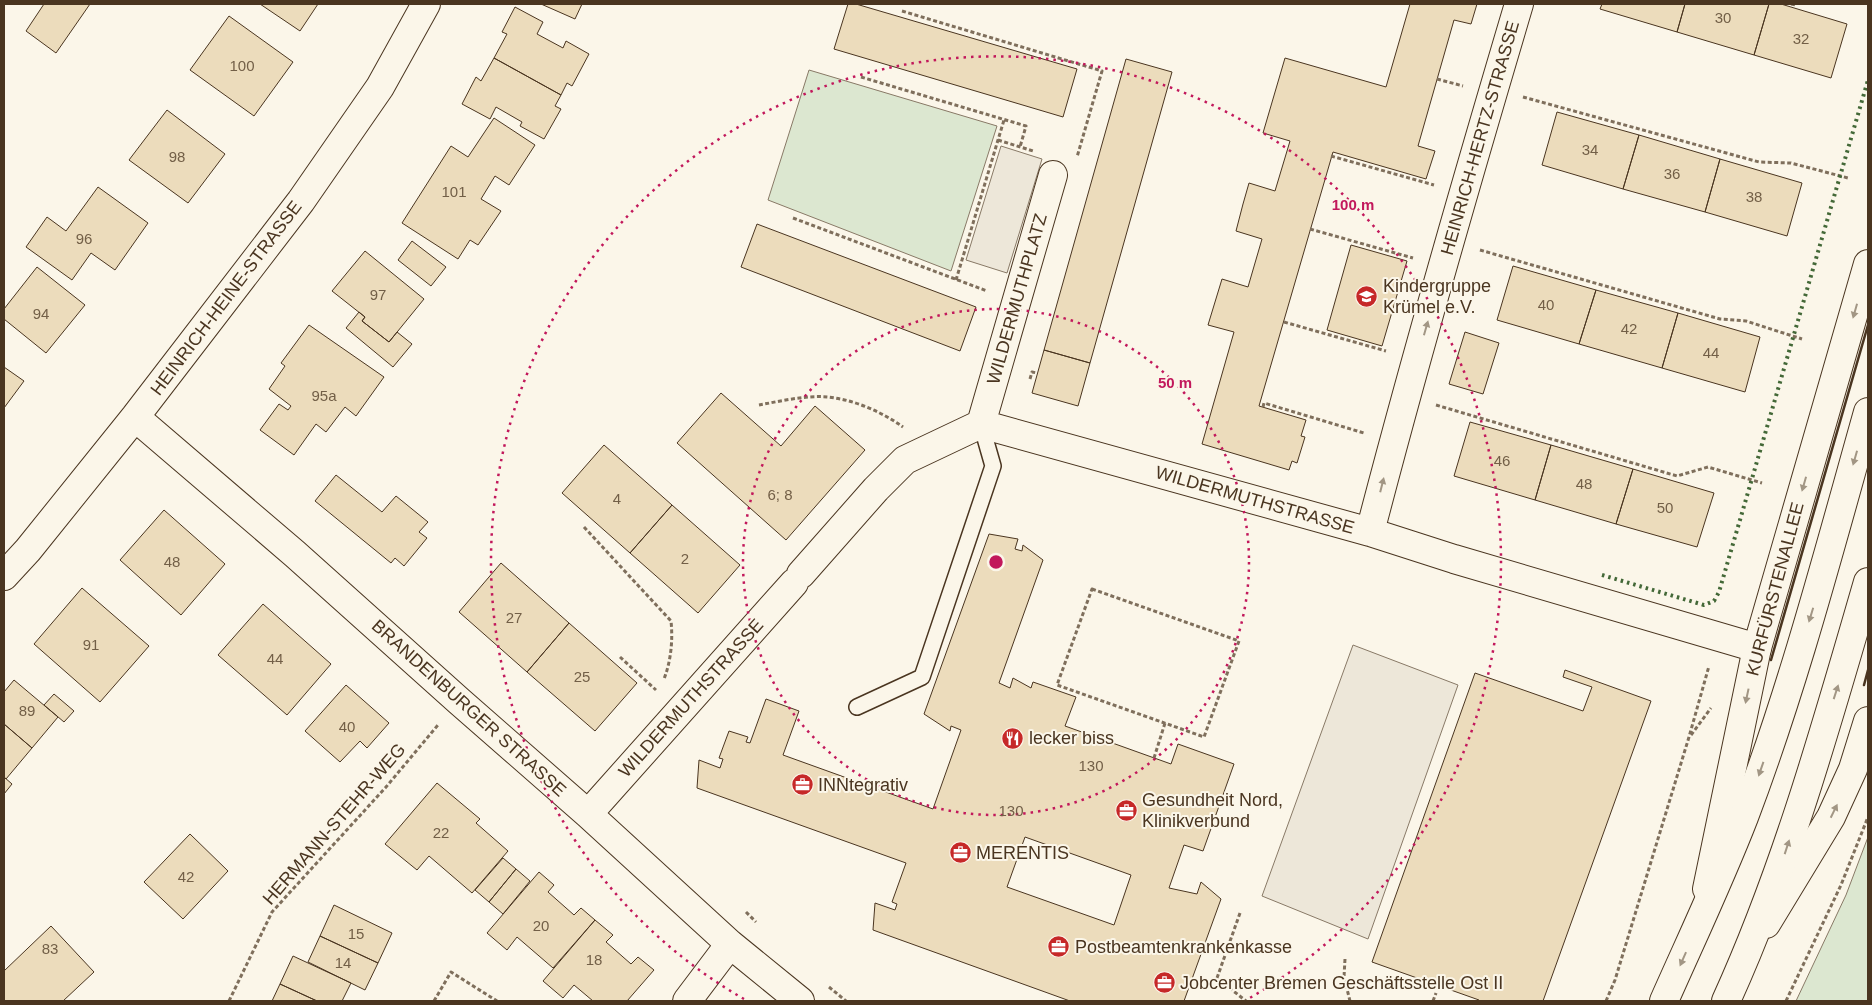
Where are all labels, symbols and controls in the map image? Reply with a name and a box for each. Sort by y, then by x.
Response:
house number: 30 [1715,9,1731,26]
street label: HEINRICH-HERTZ-STRASSE [1437,19,1523,257]
house number: 32 [1793,30,1809,47]
house number: 100 [229,57,255,74]
house number: 34 [1582,141,1598,158]
house number: 98 [169,148,185,165]
house number: 36 [1664,165,1680,182]
house number: 101 [441,183,467,200]
house number: 38 [1746,188,1762,205]
text: 100 m [1332,196,1374,213]
street label: HEINRICH-HEINE-STRASSE [146,197,306,399]
street label: WILDERMUTHPLATZ [983,211,1051,387]
house number: 96 [76,230,92,247]
place label: Kindergruppe Krümel e.V. [1383,276,1491,317]
school or university icon: Kindergruppe Krümel e.V. [1355,284,1379,308]
house number: 97 [370,286,386,303]
house number: 40 [1538,296,1554,313]
one-way arrow [1850,304,1858,319]
house number: 94 [33,305,49,322]
house number: 42 [1621,320,1637,337]
one-way arrow [1422,321,1430,336]
house number: 44 [1703,344,1719,361]
text: 50 m [1158,374,1192,391]
house number: 95a [311,387,337,404]
one-way arrow [1851,451,1859,466]
house number: 46 [1494,452,1510,469]
street label: WILDERMUTHSTRASSE [1153,462,1357,538]
house number: 48 [1576,475,1592,492]
one-way arrow [1800,476,1808,491]
one-way arrow [1379,478,1387,493]
house number: 6; 8 [767,486,793,503]
house number: 4 [613,490,621,507]
house number: 50 [1657,499,1673,516]
street label: KURFÜRSTENALLEE [1742,500,1808,678]
house number: 2 [681,550,689,567]
house number: 48 [164,553,180,570]
centre of rings [987,553,1005,571]
one-way arrow [1806,607,1814,622]
house number: 27 [506,609,522,626]
street label: WILDERMUTHSTRASSE [615,615,767,781]
street label: BRANDENBURGER STRASSE [368,616,570,800]
house number: 91 [83,636,99,653]
house number: 44 [267,650,283,667]
house number: 25 [574,668,590,685]
one-way arrow [1833,684,1840,699]
one-way arrow [1743,688,1751,703]
house number: 89 [19,702,35,719]
house number: 40 [339,718,355,735]
restaurant icon: lecker biss [1001,726,1025,750]
place label: lecker biss [1029,728,1114,748]
street label: HERMANN-STEHR-WEG [259,739,409,909]
house number: 130 [1078,757,1104,774]
one-way arrow [1756,762,1764,777]
office icon: INNtegrativ [790,773,814,797]
place label: INNtegrativ [818,775,908,795]
place label: Gesundheit Nord, Klinikverbund [1142,790,1283,831]
office icon: Gesundheit Nord, Klinikverbund [1114,798,1138,822]
house number: 130 [998,802,1024,819]
one-way arrow [1830,804,1838,818]
house number: 22 [433,824,449,841]
one-way arrow [1784,839,1791,854]
office icon: MERENTIS [948,841,972,865]
place label: MERENTIS [976,843,1069,863]
house number: 42 [178,868,194,885]
house number: 20 [533,917,549,934]
house number: 15 [348,925,364,942]
office icon: Postbeamtenkrankenkasse [1047,935,1071,959]
place label: Postbeamtenkrankenkasse [1075,937,1292,957]
house number: 83 [42,940,58,957]
house number: 18 [586,951,602,968]
one-way arrow [1678,952,1686,966]
house number: 14 [335,954,351,971]
office icon: Jobcenter Bremen Geschäftsstelle Ost II [1152,971,1176,995]
place label: Jobcenter Bremen Geschäftsstelle Ost II [1180,973,1503,993]

